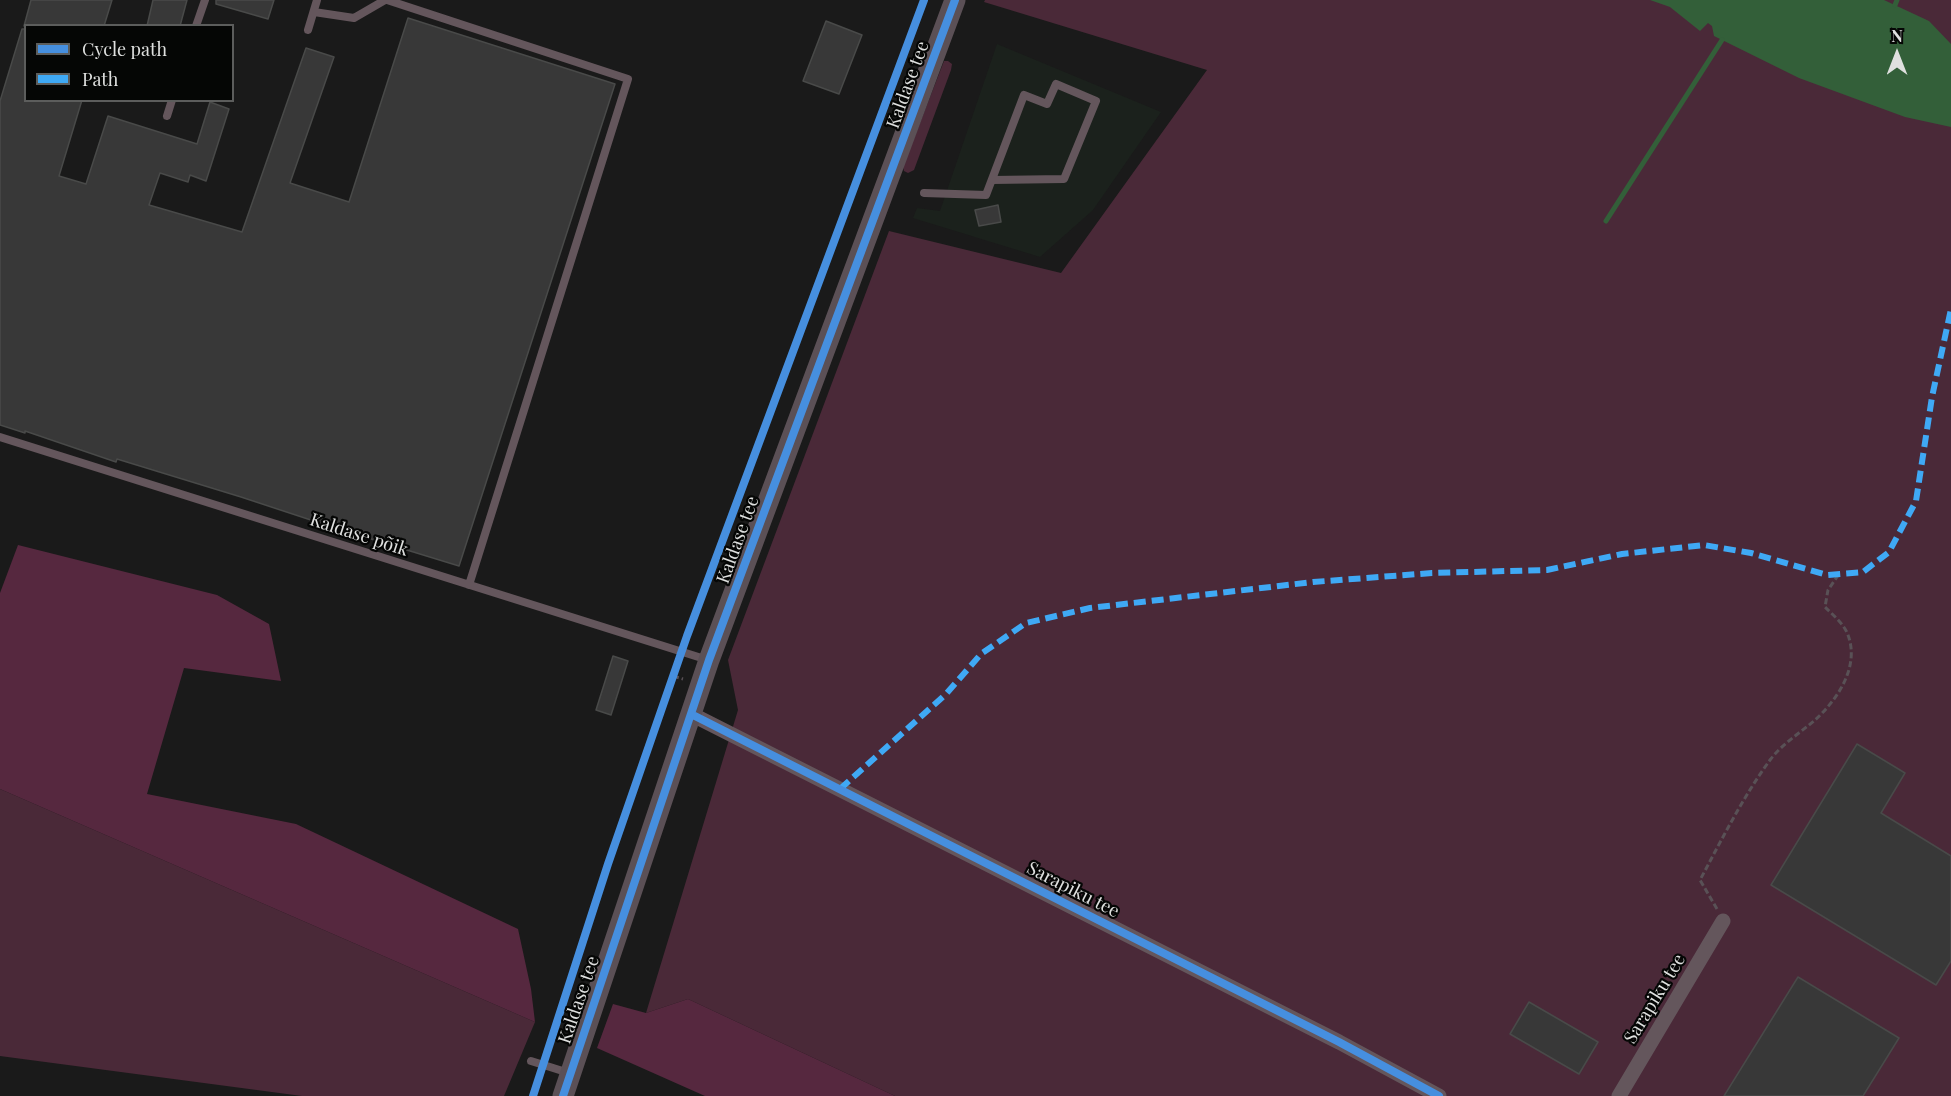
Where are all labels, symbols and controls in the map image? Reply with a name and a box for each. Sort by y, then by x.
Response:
legend [24,24,234,102]
north arrow [1867,24,1927,84]
text: N [1891,25,1903,46]
text: Cycle path [82,37,167,61]
street label: Kaldase tee [882,38,934,132]
text: Path [82,67,118,91]
street label: Kaldase tee [712,493,764,587]
street label: Kaldase põik [307,509,411,561]
street label: Sarapiku tee [1023,857,1123,923]
street label: Sarapiku tee [1620,950,1690,1048]
street label: Kaldase tee [554,953,604,1047]

